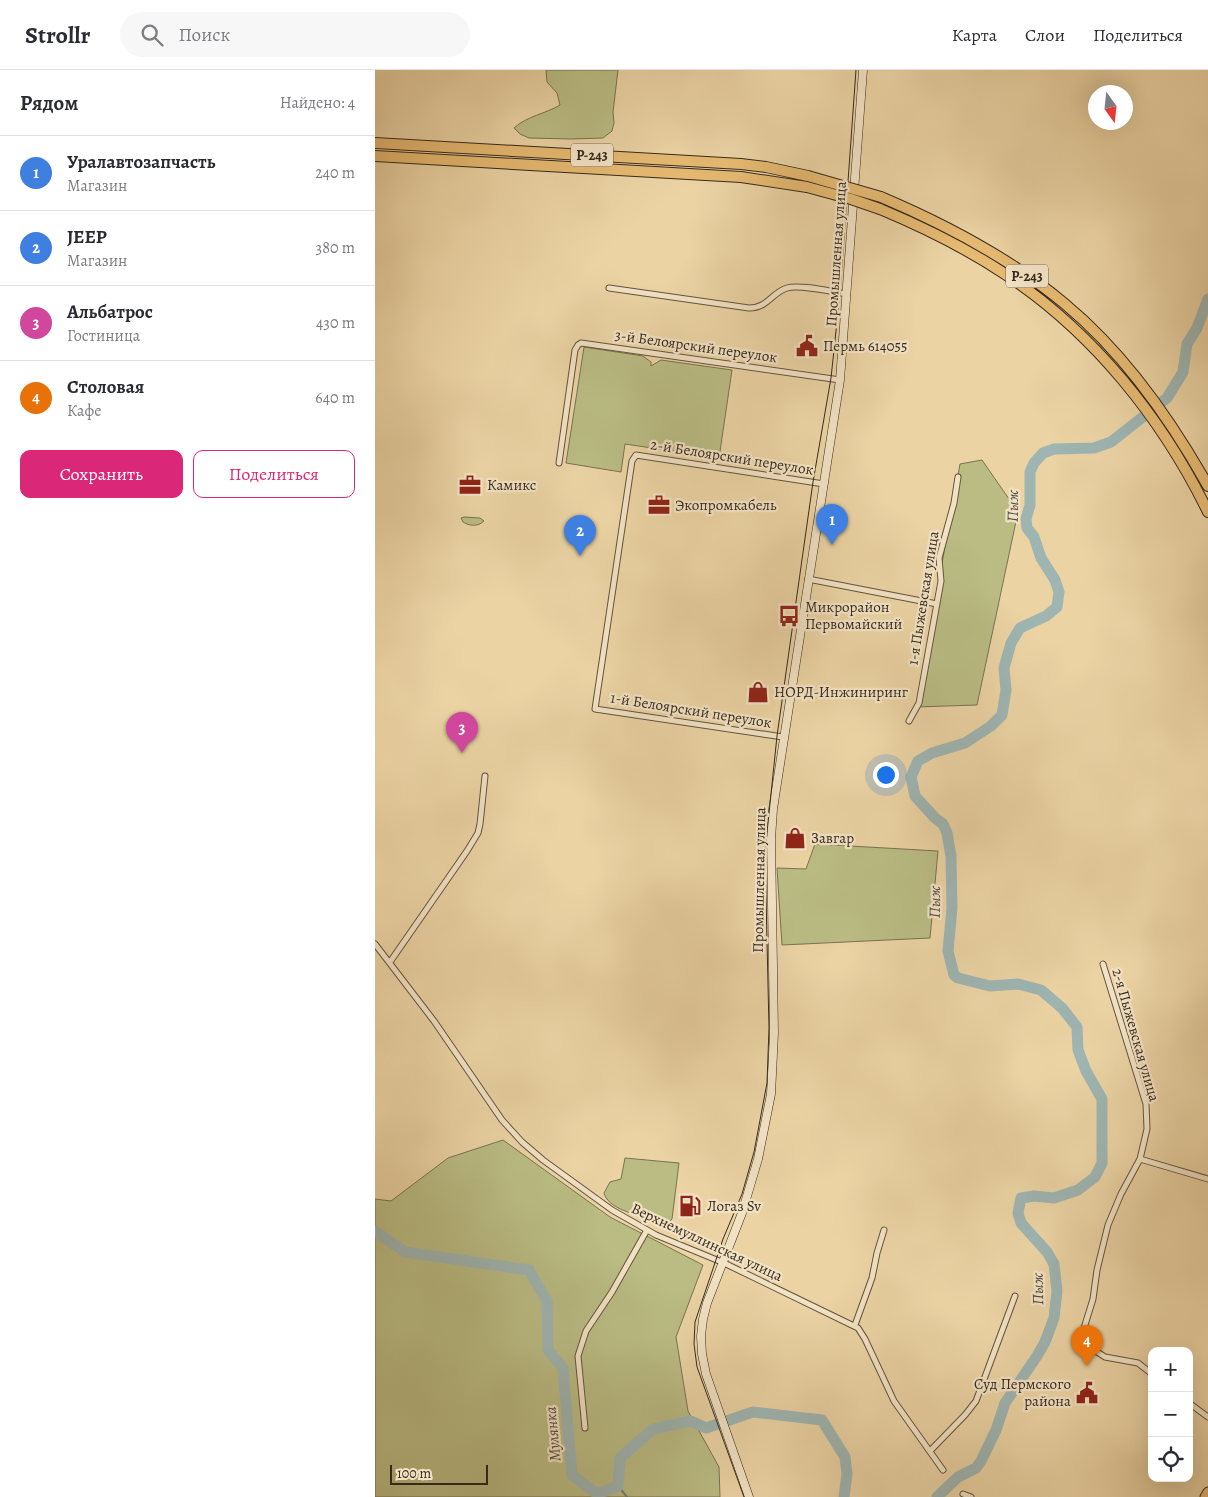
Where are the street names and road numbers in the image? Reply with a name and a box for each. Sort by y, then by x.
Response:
road number: Р-243 [571,144,613,166]
street label: Промышленная улица [821,181,851,327]
road number: Р-243 [1006,265,1048,288]
street label: 3-й Белоярский переулок [613,325,779,367]
street label: 2-й Белоярский переулок [649,434,815,480]
street label: 1-я Пыжевская улица [903,529,943,667]
street label: 1-й Белоярский переулок [609,687,773,733]
street label: Промышленная улица [748,807,770,953]
street label: 2-я Пыжевская улица [1107,966,1165,1104]
street label: Верхнемуллинская улица [628,1198,786,1286]

